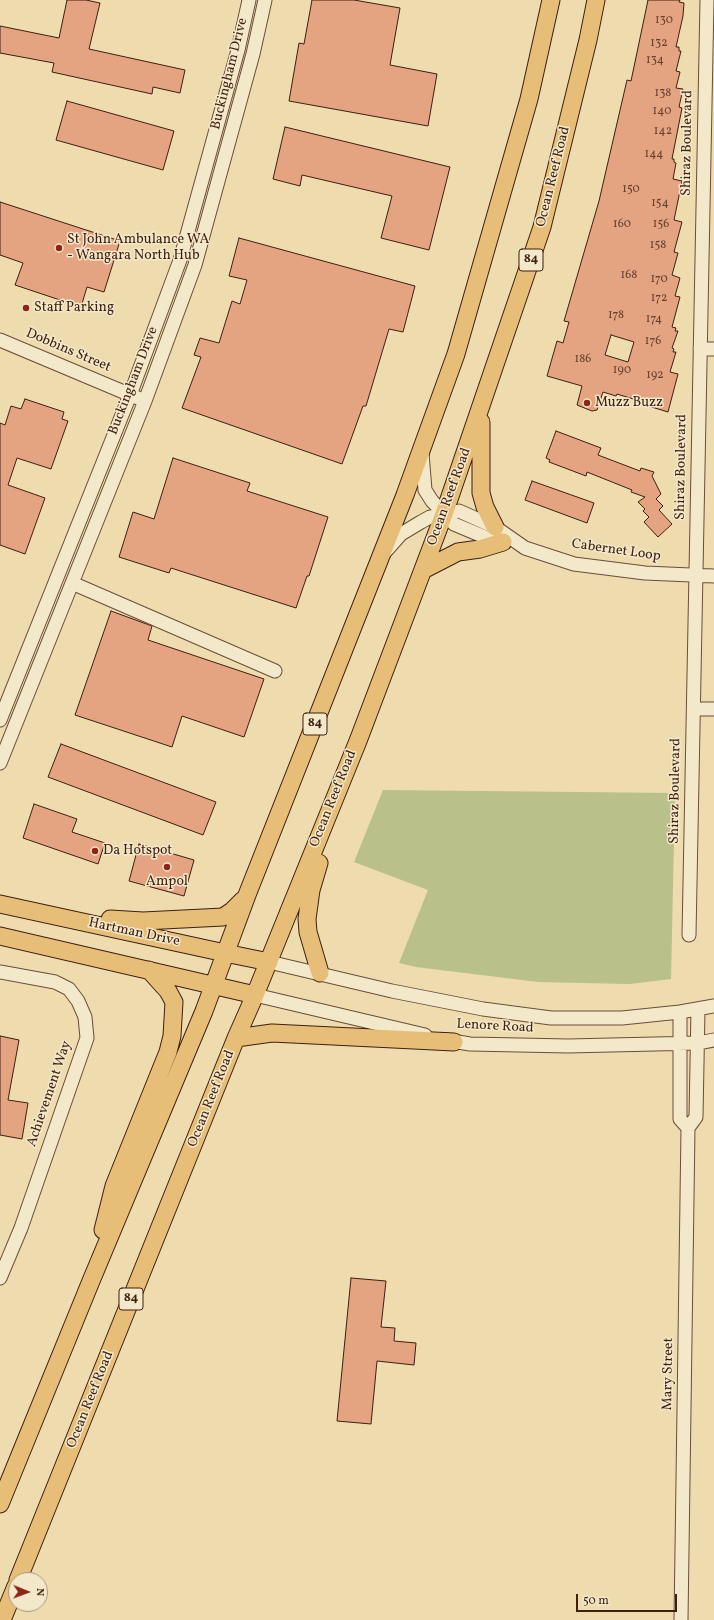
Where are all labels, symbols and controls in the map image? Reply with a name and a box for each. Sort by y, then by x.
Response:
house number: 130 [655,14,673,28]
street label: Buckingham Drive [208,16,252,132]
house number: 132 [650,37,668,51]
house number: 134 [646,54,664,68]
house number: 138 [655,87,671,101]
street label: Shiraz Boulevard [679,90,697,196]
house number: 140 [653,105,671,119]
street label: Ocean Reef Road [533,125,575,229]
house number: 142 [654,125,672,139]
house number: 144 [645,148,663,162]
house number: 150 [622,183,640,197]
house number: 154 [651,197,669,211]
house number: 160 [613,218,631,232]
house number: 156 [653,218,669,232]
place label: St John Ambulance WA - Wangara North Hub [67,232,209,264]
house number: 158 [650,239,666,253]
marker: St John Ambulance WA - Wangara North Hub [54,243,64,253]
road number: 84 [519,249,543,271]
house number: 168 [621,269,637,283]
house number: 170 [650,273,668,287]
house number: 172 [651,292,667,306]
place label: Staff Parking [34,300,114,316]
marker: Staff Parking [21,303,31,313]
house number: 178 [608,309,624,323]
house number: 174 [646,313,662,327]
street label: Buckingham Drive [106,325,162,437]
street label: Dobbins Street [23,326,113,376]
house number: 176 [645,335,661,349]
house number: 186 [575,353,591,367]
house number: 190 [613,364,631,378]
house number: 192 [646,369,664,383]
place label: Muzz Buzz [595,395,663,411]
marker: Muzz Buzz [582,398,592,408]
street label: Shiraz Boulevard [673,414,691,520]
street label: Ocean Reef Road [424,446,476,548]
street label: Cabernet Loop [570,536,662,566]
road number: 84 [303,713,327,735]
street label: Shiraz Boulevard [667,738,685,844]
street label: Ocean Reef Road [307,748,361,850]
place label: Da Hotspot [103,843,172,859]
marker: Da Hotspot [90,846,100,856]
marker: Ampol [162,862,172,872]
place label: Ampol [146,874,188,890]
street label: Hartman Drive [87,915,181,951]
street label: Lenore Road [456,1017,534,1037]
street label: Achievement Way [24,1039,76,1149]
street label: Ocean Reef Road [185,1048,239,1150]
road number: 84 [119,1288,143,1310]
street label: Mary Street [660,1337,678,1411]
street label: Ocean Reef Road [64,1349,118,1451]
north arrow [8,1572,48,1612]
scale bar [578,1586,679,1612]
text: N [32,1588,47,1596]
text: 50 m [583,1593,609,1609]

